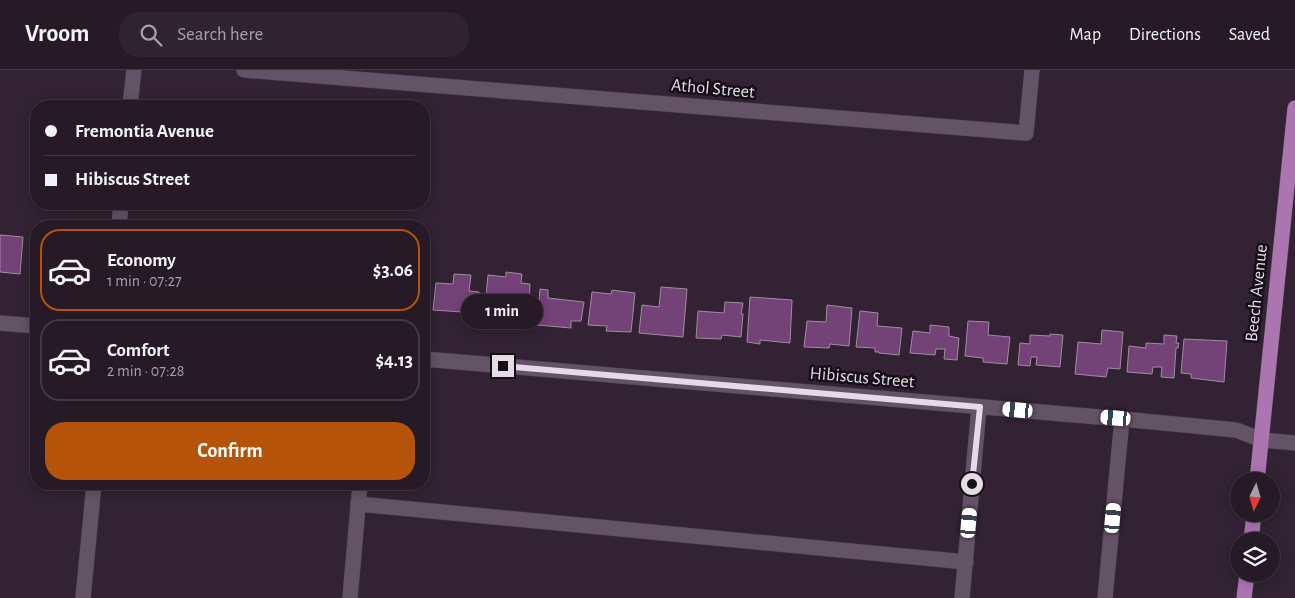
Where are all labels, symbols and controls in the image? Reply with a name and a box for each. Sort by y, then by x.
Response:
search box [119,12,469,57]
icon: search [137,21,165,49]
text: Vroom [25,22,89,46]
text: Search here [177,25,263,44]
text: Map [1070,26,1101,44]
text: Directions [1129,26,1201,44]
text: Saved [1229,26,1270,44]
street label: Athol Street [670,76,756,102]
text: Fremontia Avenue [75,122,214,141]
text: Hibiscus Street [75,170,190,189]
street label: Beech Avenue [1243,243,1271,343]
icon: car [47,248,92,293]
text: Economy [107,251,176,270]
text: $3.06 [373,261,413,280]
text: 1 min · 07:27 [107,273,182,289]
callout: 1 min [462,294,544,328]
text: 1 min [485,303,519,319]
icon: car [47,338,92,383]
text: Comfort [107,341,169,360]
text: $4.13 [376,351,413,370]
route end [492,355,514,377]
text: 2 min · 07:28 [107,363,184,379]
street label: Hibiscus Street [809,364,915,392]
car [1002,401,1033,419]
car [1100,409,1131,427]
button: Confirm [45,422,415,480]
north arrow [1230,472,1280,522]
map controls [1230,472,1280,582]
route start [961,473,983,495]
car [1104,502,1121,534]
car [960,507,977,539]
button: layers [1230,532,1280,582]

